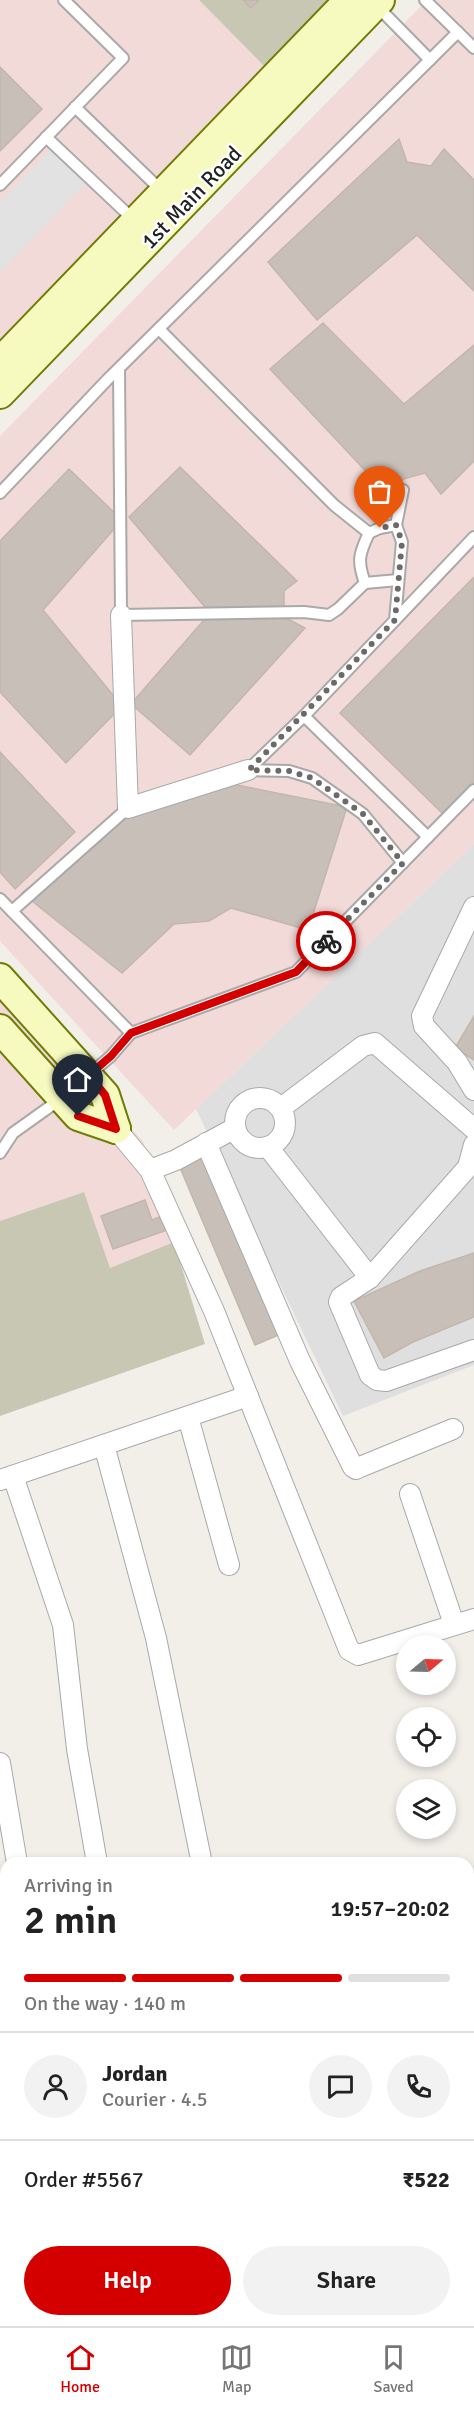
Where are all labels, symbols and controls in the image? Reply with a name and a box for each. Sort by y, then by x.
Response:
street label: 1st Main Road [135,140,247,255]
pin [354,466,405,528]
icon: bag [363,475,396,508]
courier [296,911,356,971]
icon: bike [310,925,343,958]
pin [52,1054,103,1116]
icon: home [61,1063,94,1096]
north arrow [396,1635,456,1695]
map controls [396,1635,456,1839]
button: locate [396,1707,456,1767]
button: layers [396,1779,456,1839]
text: Arriving in [24,1873,113,1898]
text: 19:57–20:02 [331,1895,450,1922]
text: 2 min [24,1896,117,1944]
text: On the way · 140 m [24,1991,186,2016]
button: person [24,2055,87,2118]
button: chat [309,2055,372,2118]
button: phone [387,2055,450,2118]
text: Jordan [102,2060,168,2087]
text: Courier · 4.5 [102,2087,208,2112]
text: Order #5567 [24,2166,144,2193]
text: ₹522 [402,2166,450,2193]
button: Help [24,2246,231,2315]
button: Share [243,2246,450,2315]
tab: Home [60,2341,100,2397]
tab: Map [220,2341,253,2397]
tab: Saved [374,2341,414,2397]

